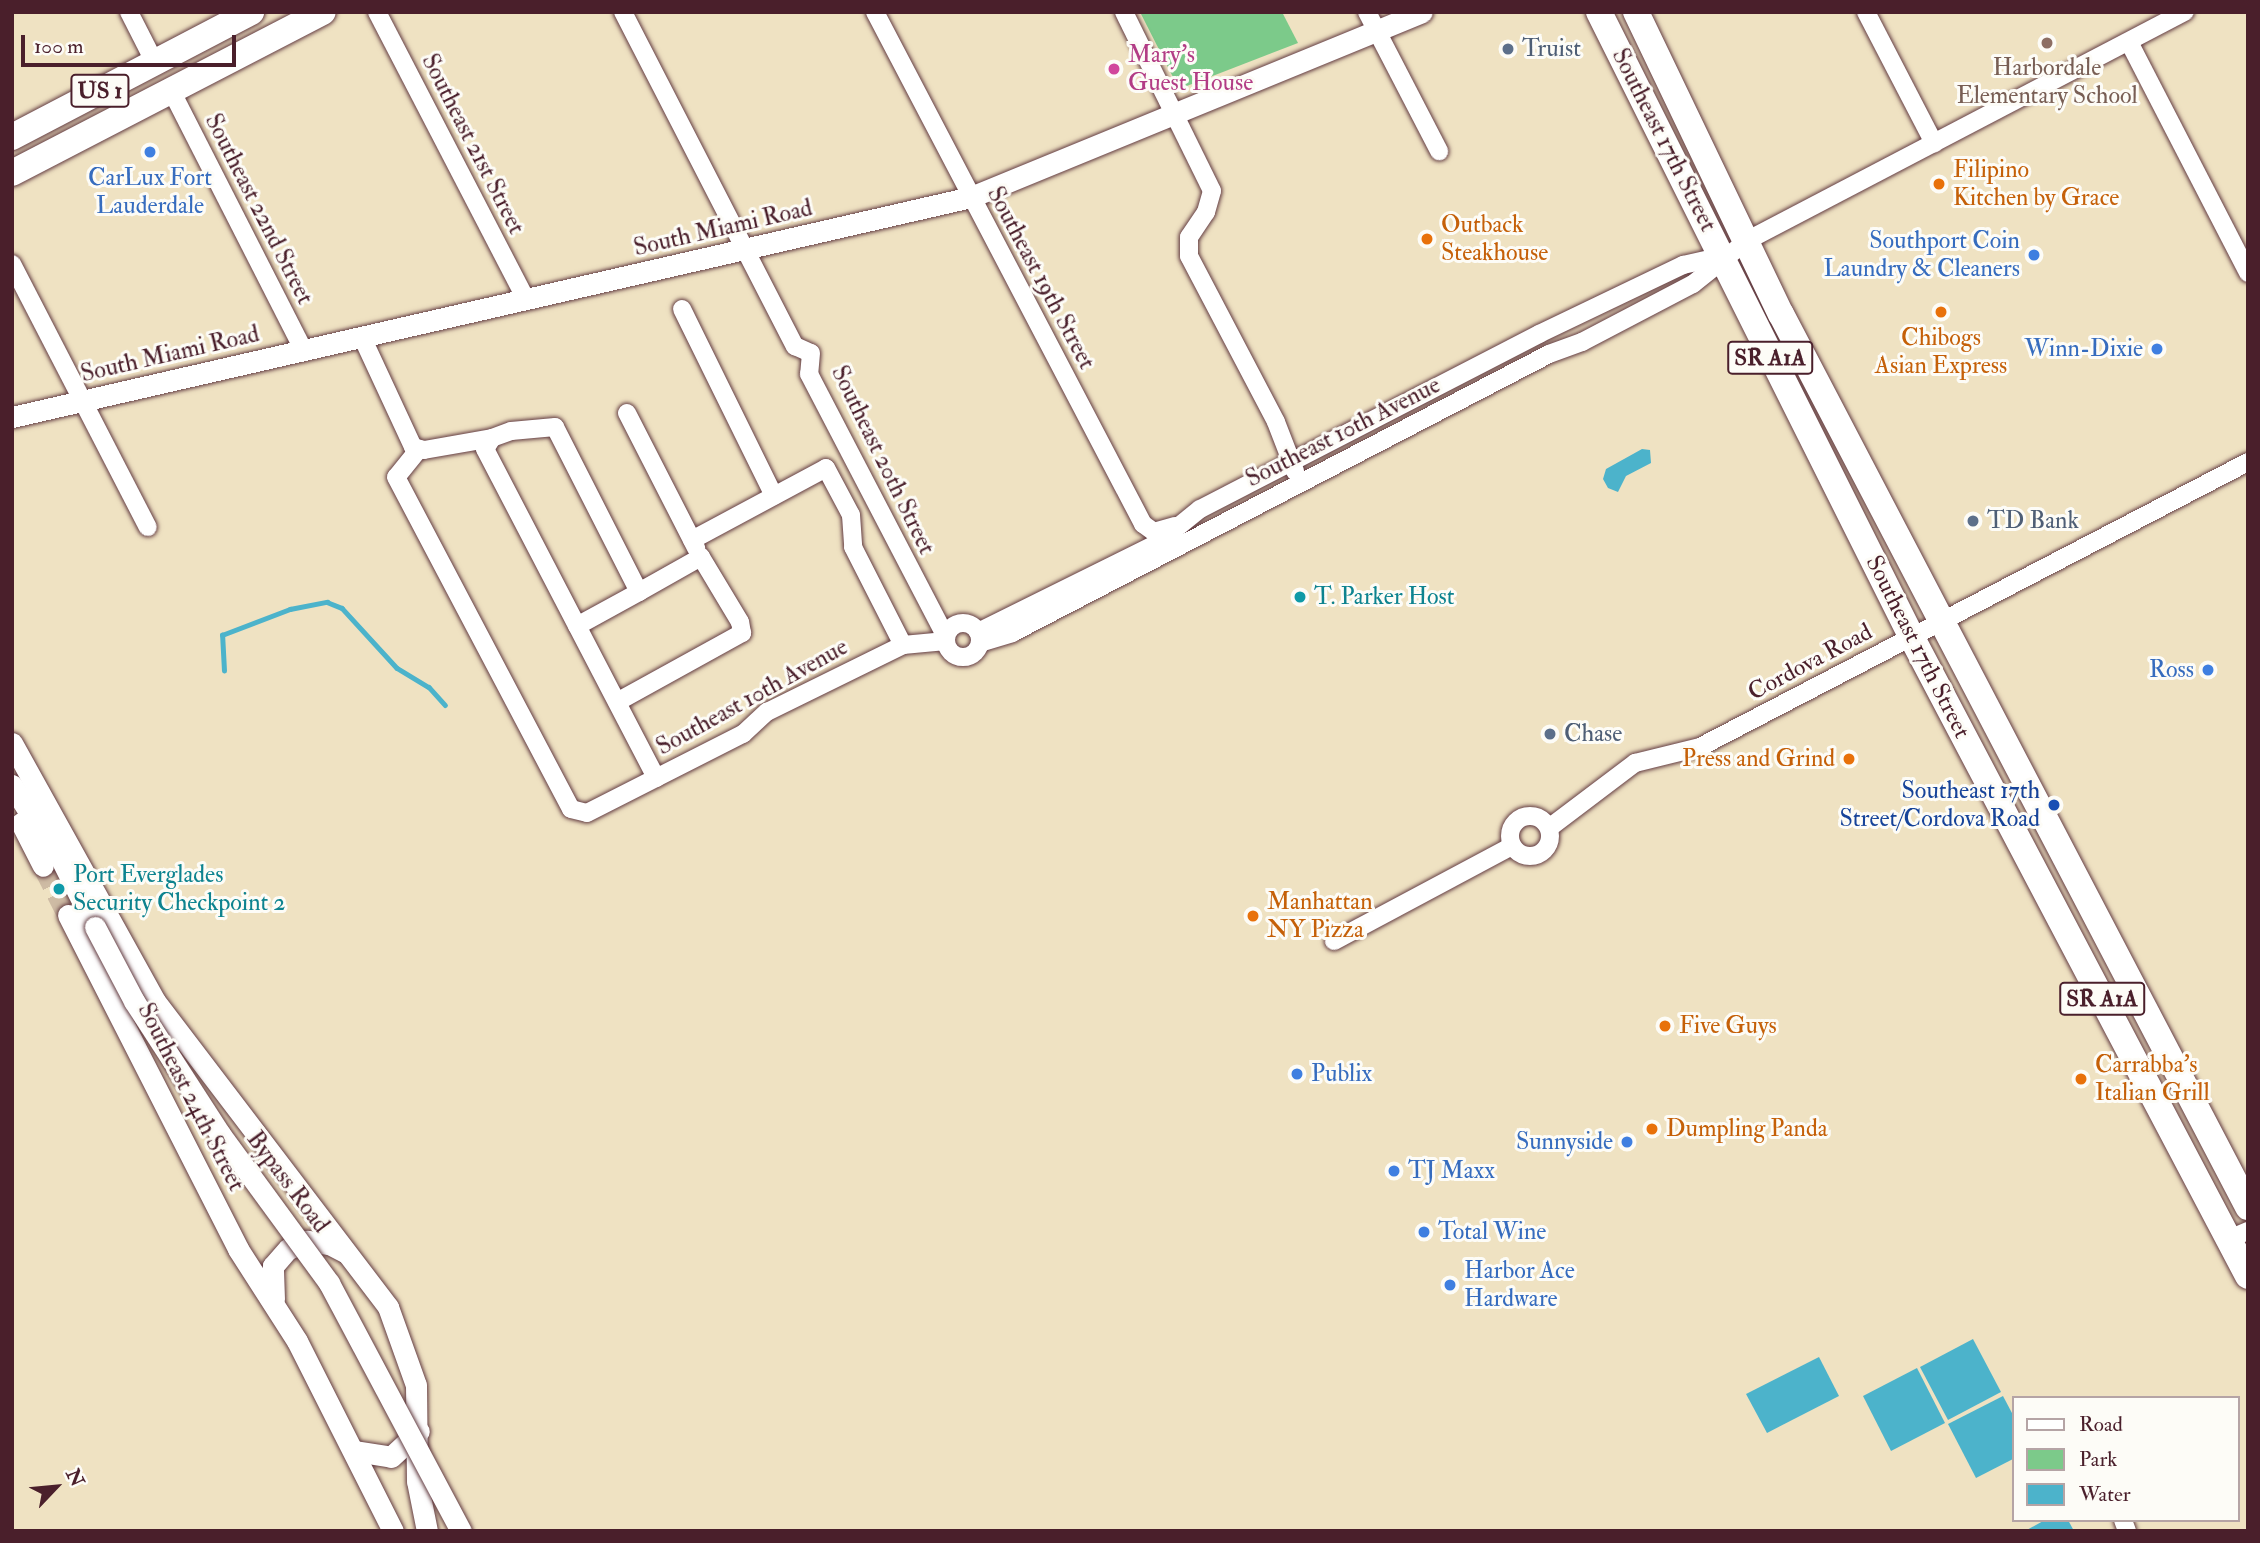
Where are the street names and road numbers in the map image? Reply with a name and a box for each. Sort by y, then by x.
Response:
street label: Southeast 17th Street [1605,44,1723,236]
street label: Southeast 21st Street [415,49,531,239]
road number: US 1 [70,72,130,110]
street label: Southeast 22nd Street [199,109,319,309]
street label: Southeast 19th Street [981,182,1101,374]
street label: South Miami Road [631,193,815,263]
street label: South Miami Road [78,319,262,389]
road number: SR A1A [1726,338,1814,378]
street label: Southeast 20th Street [825,361,941,559]
street label: Southeast 10th Avenue [1241,371,1445,493]
street label: Southeast 17th Street [1859,551,1977,743]
street label: Cordova Road [1743,617,1877,707]
street label: Southeast 10th Avenue [651,632,853,762]
road number: SR A1A [2058,980,2146,1018]
street label: Southeast 24th Street [131,998,251,1196]
street label: Bypass Road [240,1125,336,1239]

